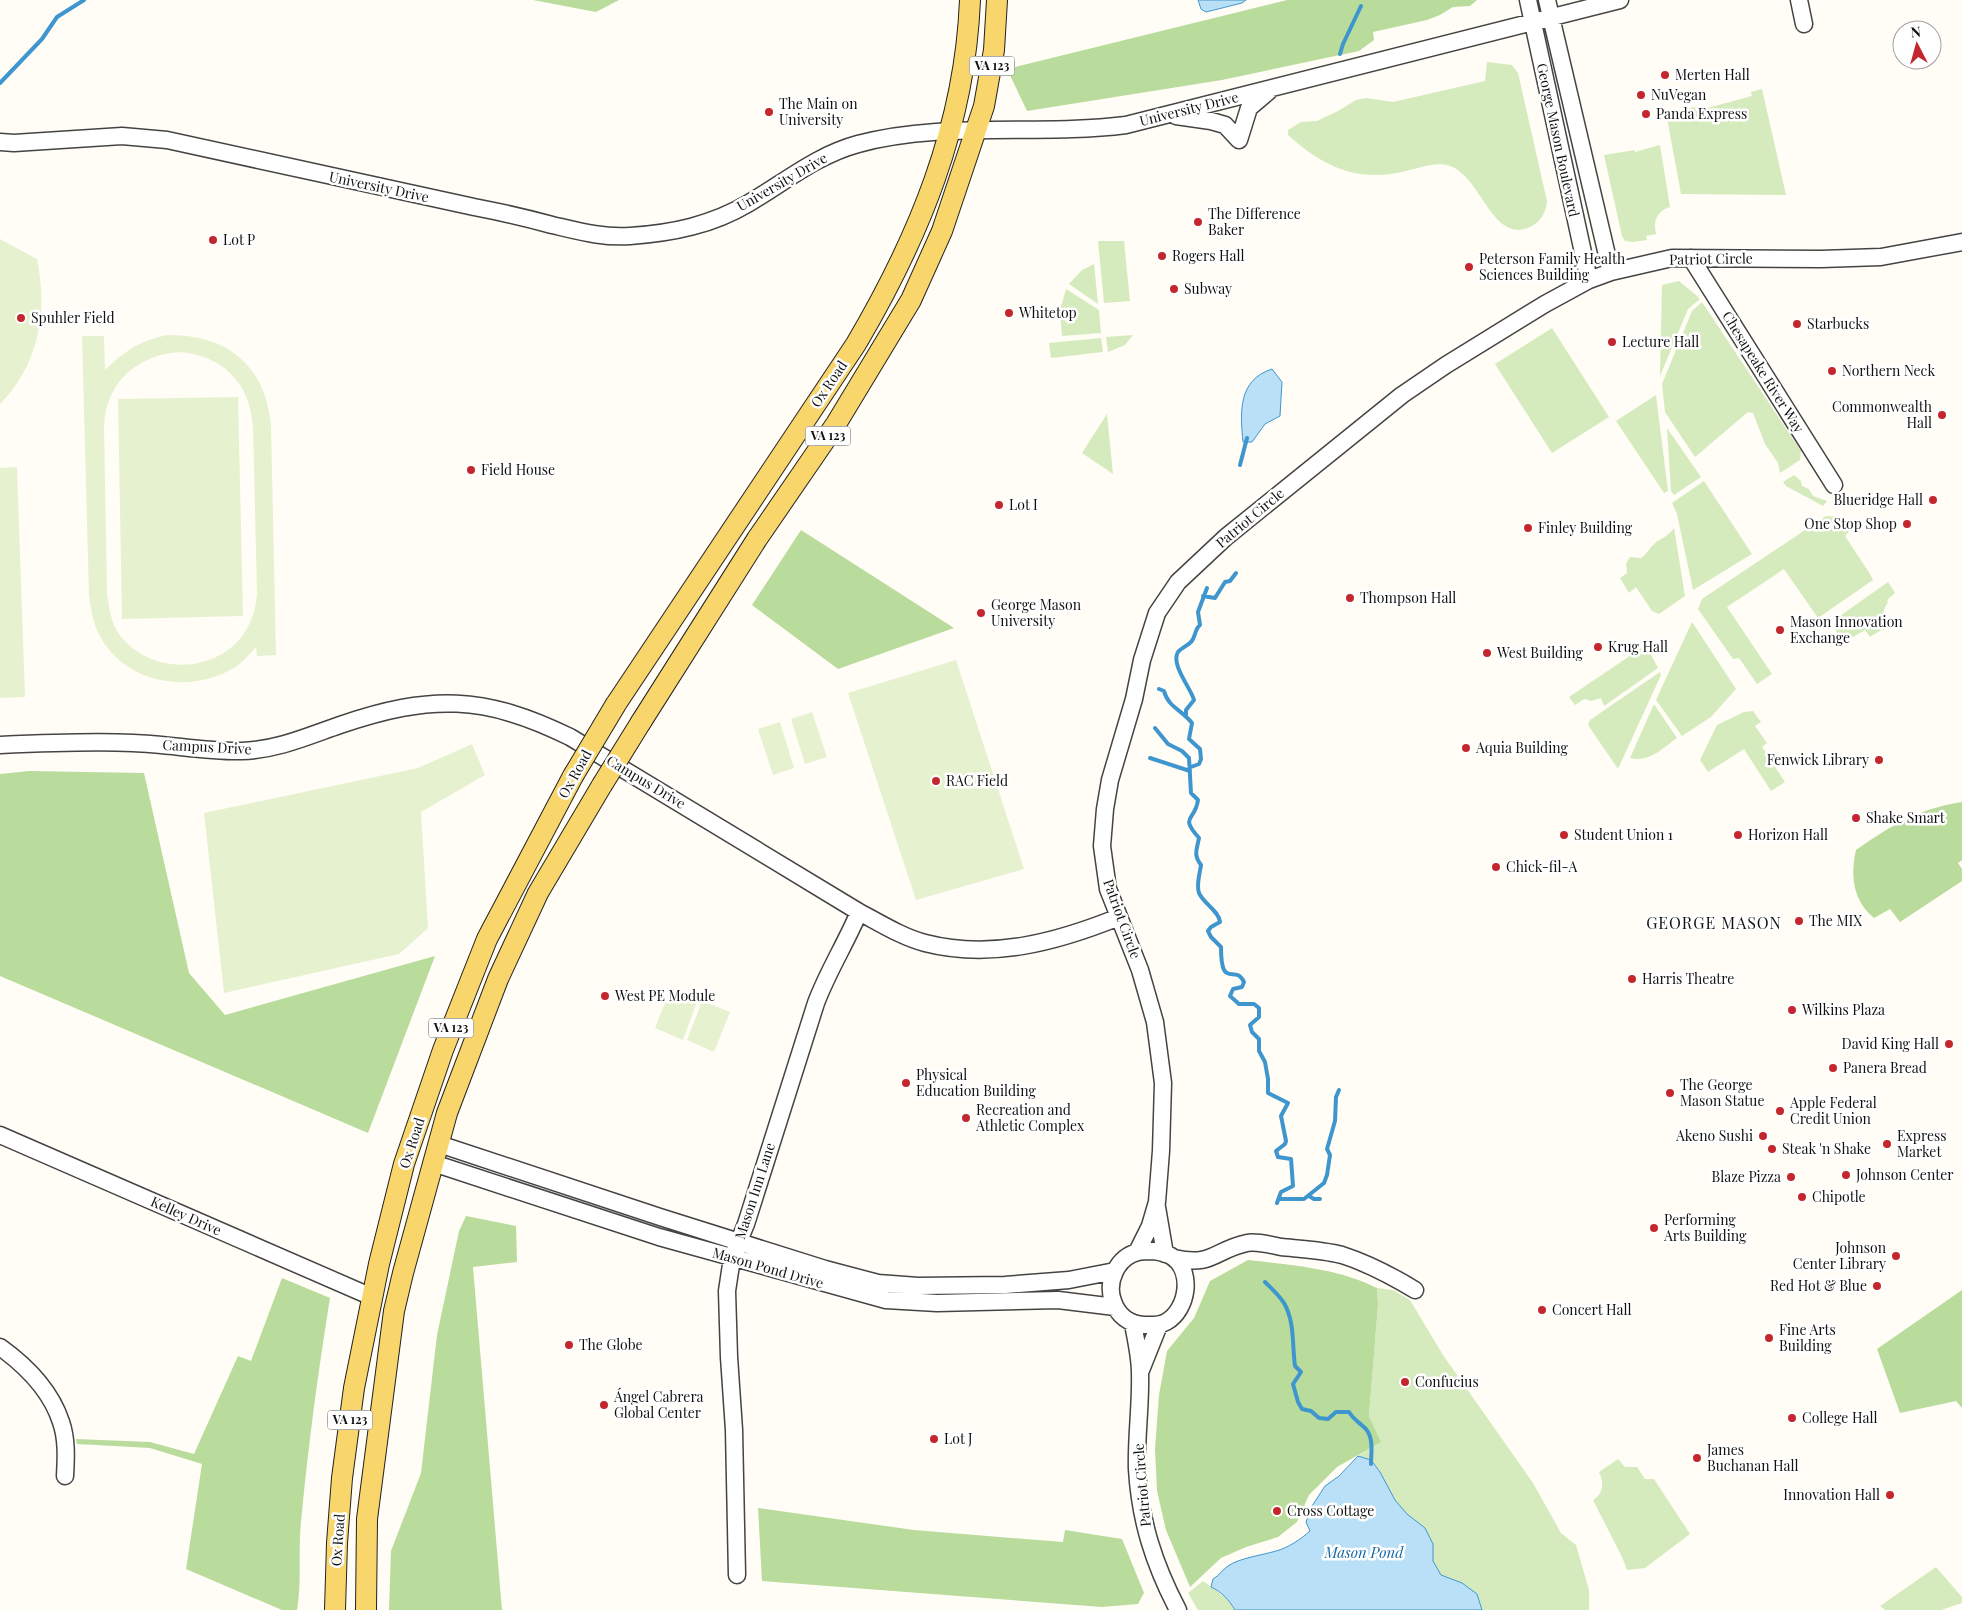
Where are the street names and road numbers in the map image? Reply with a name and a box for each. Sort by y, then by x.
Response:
road number: VA 123 [970,56,1014,76]
street label: George Mason Boulevard [1533,61,1584,219]
street label: University Drive [1137,87,1240,130]
street label: University Drive [733,148,830,215]
street label: University Drive [327,167,431,206]
street label: Patriot Circle [1669,248,1753,269]
street label: Chesapeake River Way [1718,307,1809,436]
street label: Ox Road [806,357,851,411]
road number: VA 123 [806,426,850,446]
street label: Patriot Circle [1212,483,1288,552]
street label: Campus Drive [162,735,252,758]
street label: Ox Road [553,746,596,801]
street label: Campus Drive [603,750,689,813]
street label: Patriot Circle [1099,876,1146,961]
road number: VA 123 [428,1018,474,1038]
street label: Ox Road [394,1115,429,1171]
street label: Mason Inn Lane [730,1140,779,1242]
street label: Kelley Drive [148,1192,225,1240]
street label: Mason Pond Drive [710,1243,826,1292]
road number: VA 123 [328,1410,372,1430]
street label: Patriot Circle [1128,1443,1155,1528]
street label: Ox Road [326,1513,349,1567]

